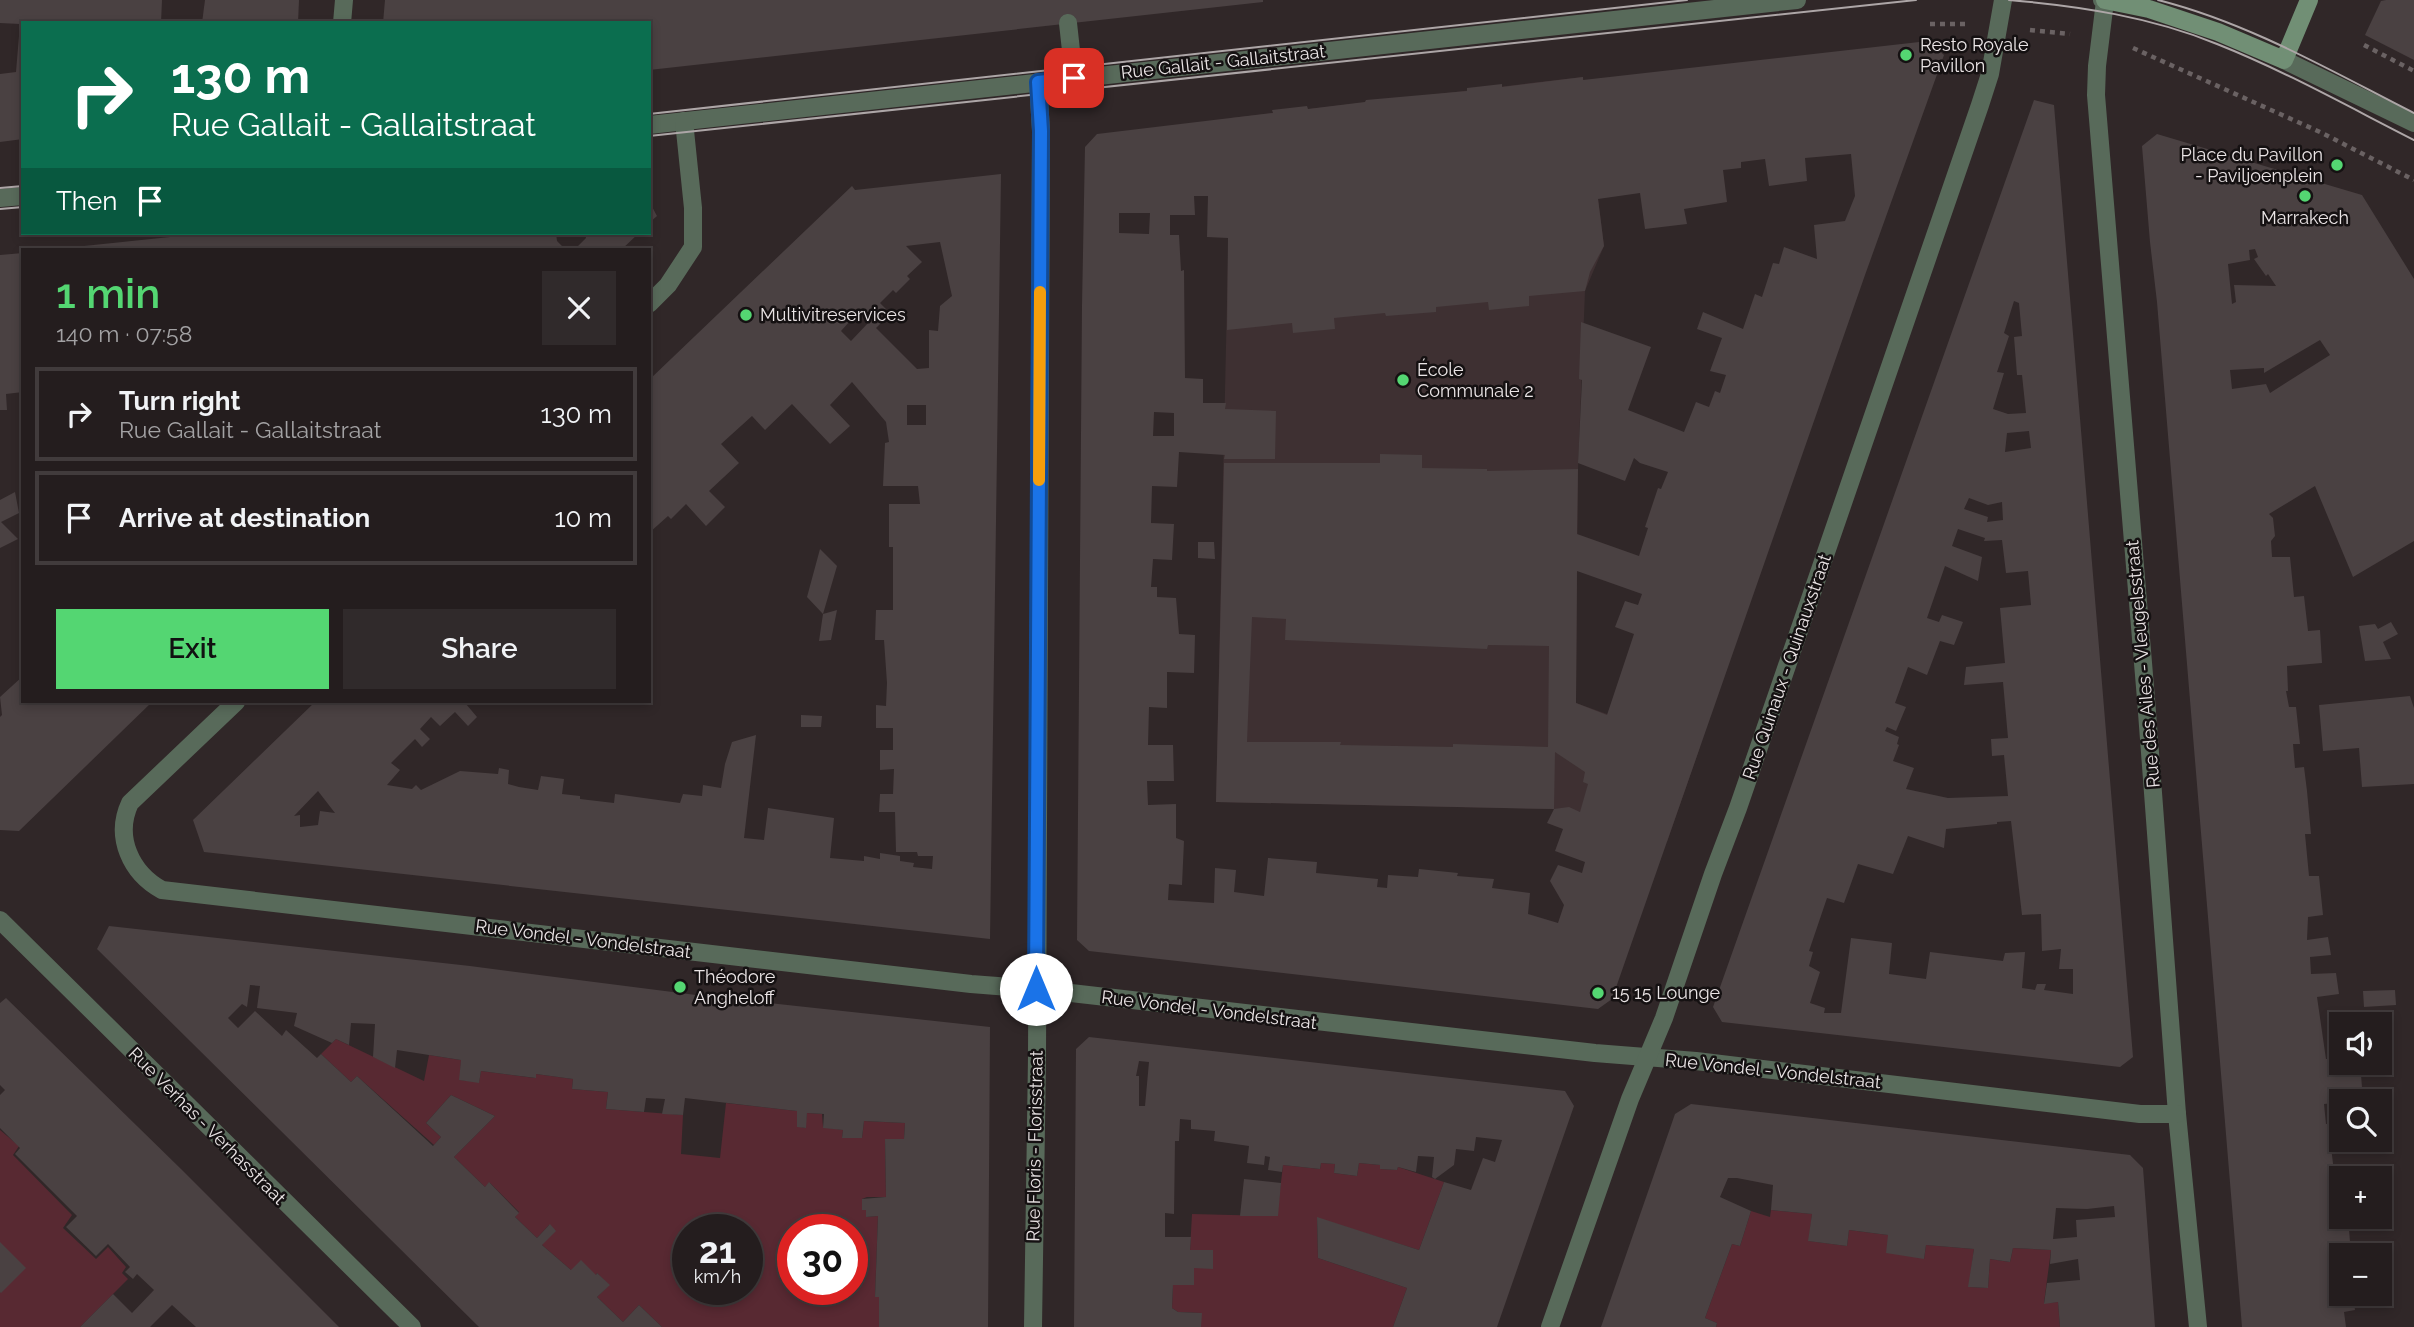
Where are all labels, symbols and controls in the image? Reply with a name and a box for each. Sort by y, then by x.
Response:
place label: Resto Royale Pavillon [1920,34,2029,76]
street label: Rue Gallait - Gallaitstraat [1120,40,1326,83]
text: 130 m [171,47,310,104]
marker: Resto Royale Pavillon [1898,47,1914,63]
pin [1044,48,1104,108]
icon: right [56,49,147,140]
icon: arrive [1055,59,1093,97]
text: Rue Gallait - Gallaitstraat [171,106,536,143]
place label: Place du Pavillon - Paviljoenplein [2181,144,2323,186]
marker: Place du Pavillon - Paviljoenplein [2329,157,2345,173]
icon: arrive [131,182,169,220]
text: Then [56,186,117,216]
marker: Marrakech [2297,188,2313,204]
place label: Marrakech [2261,207,2349,228]
text: 1 min [56,269,160,318]
button: close [542,271,616,345]
place label: Multivitreservices [760,304,906,325]
marker: Multivitreservices [738,307,754,323]
text: 140 m · 07:58 [56,320,192,347]
place label: École Communale 2 [1417,358,1534,401]
marker: École Communale 2 [1395,372,1411,388]
text: Turn right [119,386,240,416]
icon: right [60,395,98,433]
text: 130 m [541,399,612,429]
text: Rue Gallait - Gallaitstraat [119,416,381,443]
icon: arrive [60,499,98,537]
text: Arrive at destination [119,503,370,533]
text: 10 m [554,503,612,533]
street label: Rue des Ailes - Vleugelsstraat [2121,539,2164,789]
street label: Rue Quinaux - Quinauxstraat [1738,551,1835,782]
button: Exit [56,609,329,689]
button: Share [343,609,616,689]
street label: Rue Vondel - Vondelstraat [474,915,692,962]
position arrow [999,952,1073,1026]
place label: Théodore Angheloff [694,966,776,1008]
marker: Théodore Angheloff [672,979,688,995]
place label: 15 15 Lounge [1612,982,1721,1003]
marker: 15 15 Lounge [1590,985,1606,1001]
street label: Rue Vondel - Vondelstraat [1100,986,1318,1033]
map controls [2329,1012,2392,1306]
button: sound [2329,1012,2392,1075]
street label: Rue Verhas - Verhasstraat [124,1043,290,1209]
street label: Rue Vondel - Vondelstraat [1664,1049,1882,1092]
street label: Rue Floris - Florisstraat [1022,1050,1047,1242]
button: search [2329,1089,2392,1152]
button: + [2329,1166,2392,1229]
speed limit sign: 30 [777,1214,868,1305]
text: 21 [699,1230,736,1271]
button: − [2329,1243,2392,1306]
text: km/h [694,1266,741,1287]

